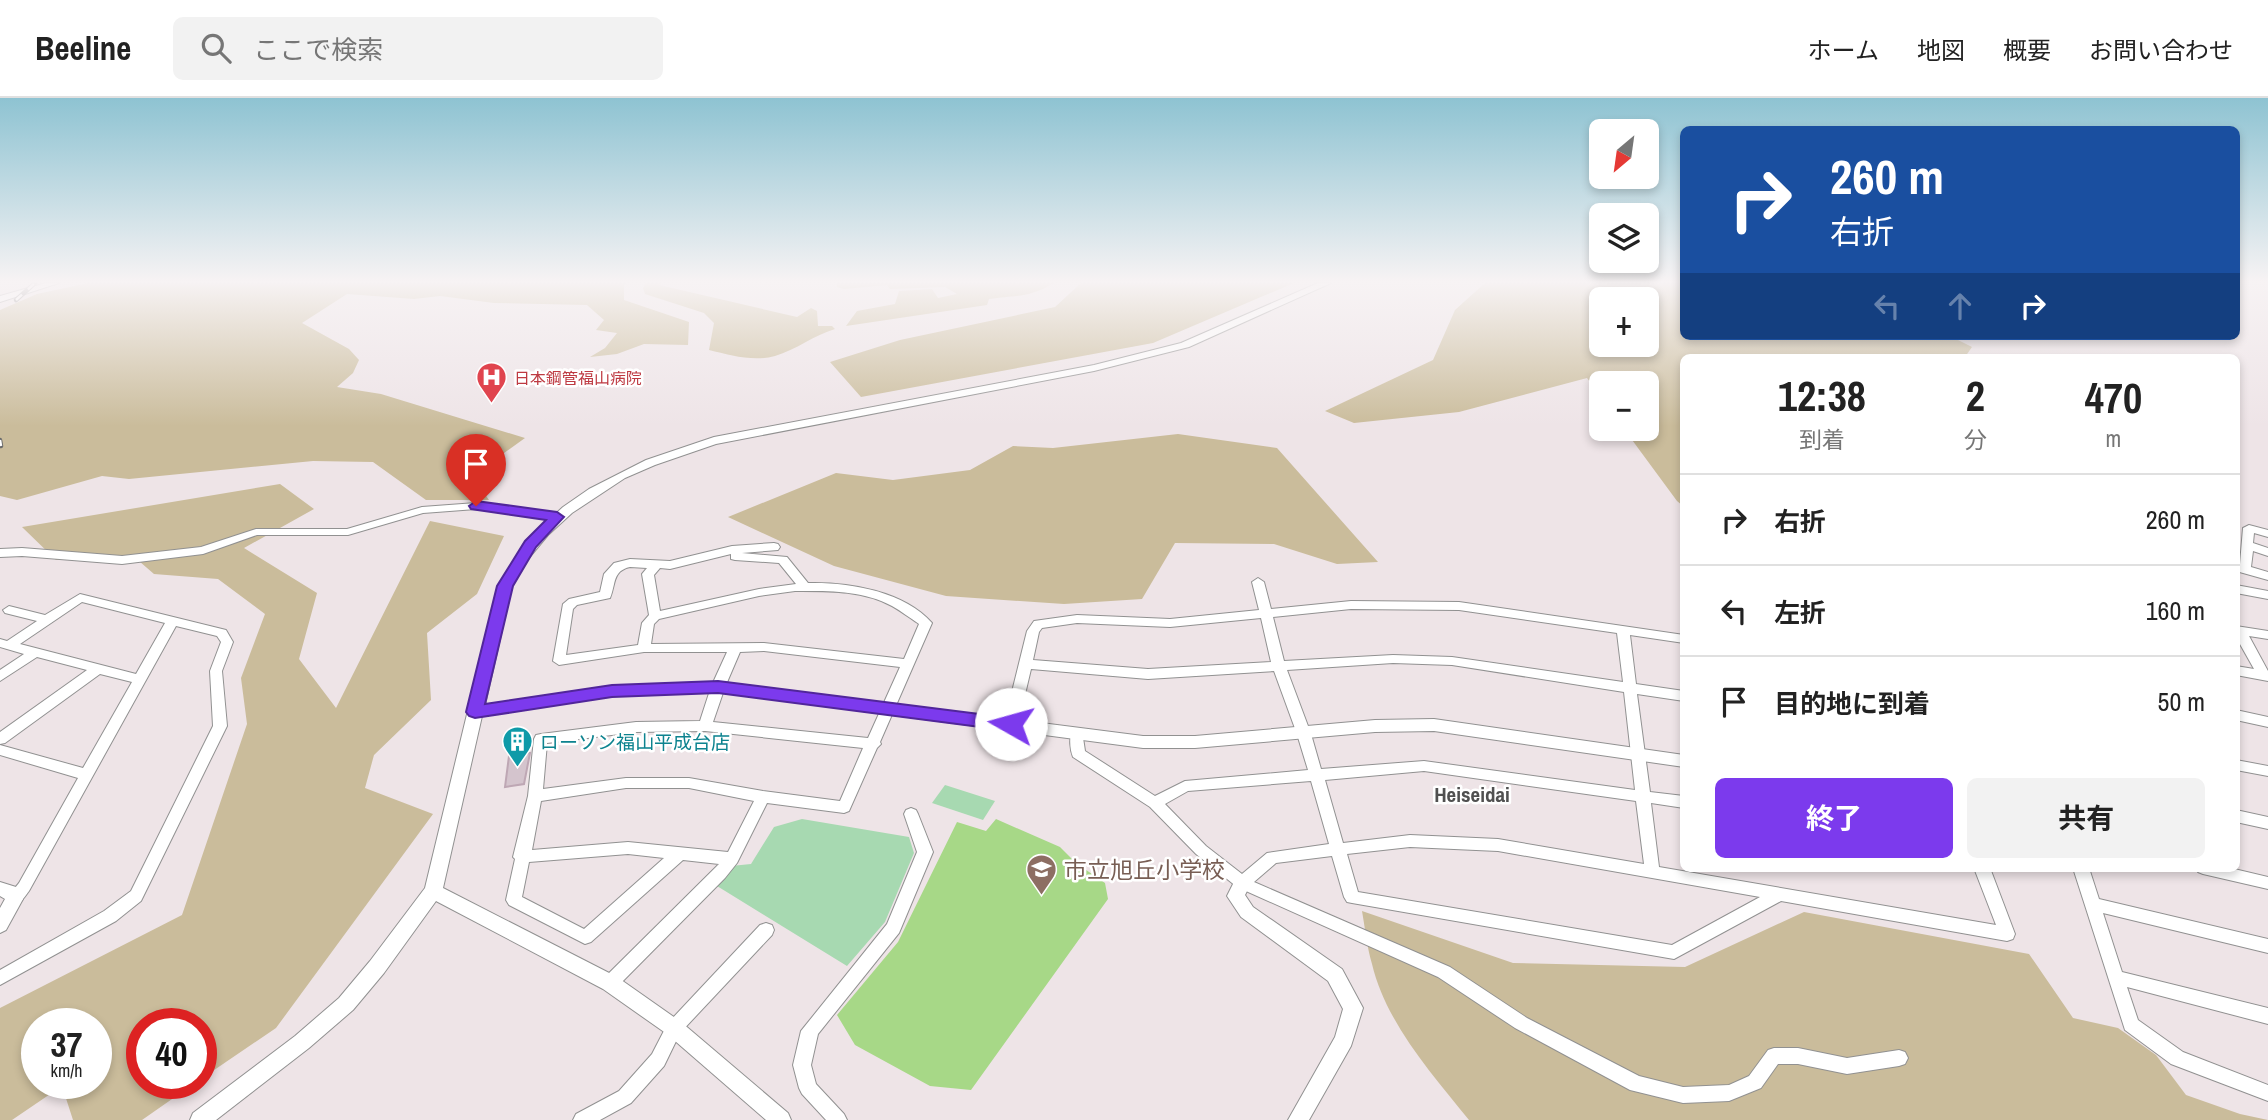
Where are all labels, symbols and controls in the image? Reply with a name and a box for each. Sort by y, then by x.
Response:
search box [173,17,663,80]
text: Beeline [35,26,131,70]
icon: search [197,29,235,67]
text: ここで検索 [253,32,383,67]
text: ホーム [1808,34,1879,66]
text: 地図 [1917,34,1965,66]
text: 概要 [2003,34,2051,66]
text: お問い合わせ [2089,34,2233,66]
north arrow [1589,119,1659,189]
map controls [1589,119,1659,441]
text: 260 m [1830,143,1944,209]
icon: right [1715,154,1806,245]
button: layers [1589,203,1659,273]
text: 右折 [1830,210,1894,253]
button: + [1589,287,1659,357]
icon: left [1868,287,1906,325]
icon: ahead [1941,287,1979,325]
icon: right [2014,287,2052,325]
hospital icon: 日本鋼管福山病院 [474,361,508,405]
place label: 日本鋼管福山病院 [514,367,642,389]
text: 12:38 [1778,368,1866,424]
text: 2 [1966,368,1985,424]
text: 470 [2085,370,2142,426]
button: − [1589,371,1659,441]
text: m [2106,423,2121,454]
text: 到着 [1799,424,1845,455]
text: 分 [1964,424,1987,455]
pin [446,434,506,506]
icon: arrive [457,445,495,483]
icon: right [1715,501,1753,539]
text: 260 m [2146,502,2205,537]
text: 右折 [1774,504,1826,539]
icon: left [1715,592,1753,630]
text: 160 m [2146,593,2205,628]
text: 左折 [1774,595,1826,630]
icon: arrive [1715,683,1753,721]
text: 50 m [2158,684,2205,719]
text: 目的地に到着 [1774,686,1930,721]
position arrow [974,687,1048,761]
building icon: ローソン福山平成台店 [500,725,534,769]
place label: ローソン福山平成台店 [540,729,730,755]
button: 終了 [1715,778,1953,858]
button: 共有 [1967,778,2205,858]
district label: Heiseidai [1434,780,1510,809]
school or university icon: 市立旭丘小学校 [1024,853,1058,897]
place label: 市立旭丘小学校 [1064,854,1225,885]
speed limit sign: 40 [126,1008,217,1099]
text: 37 [51,1021,82,1068]
text: km/h [51,1058,83,1083]

